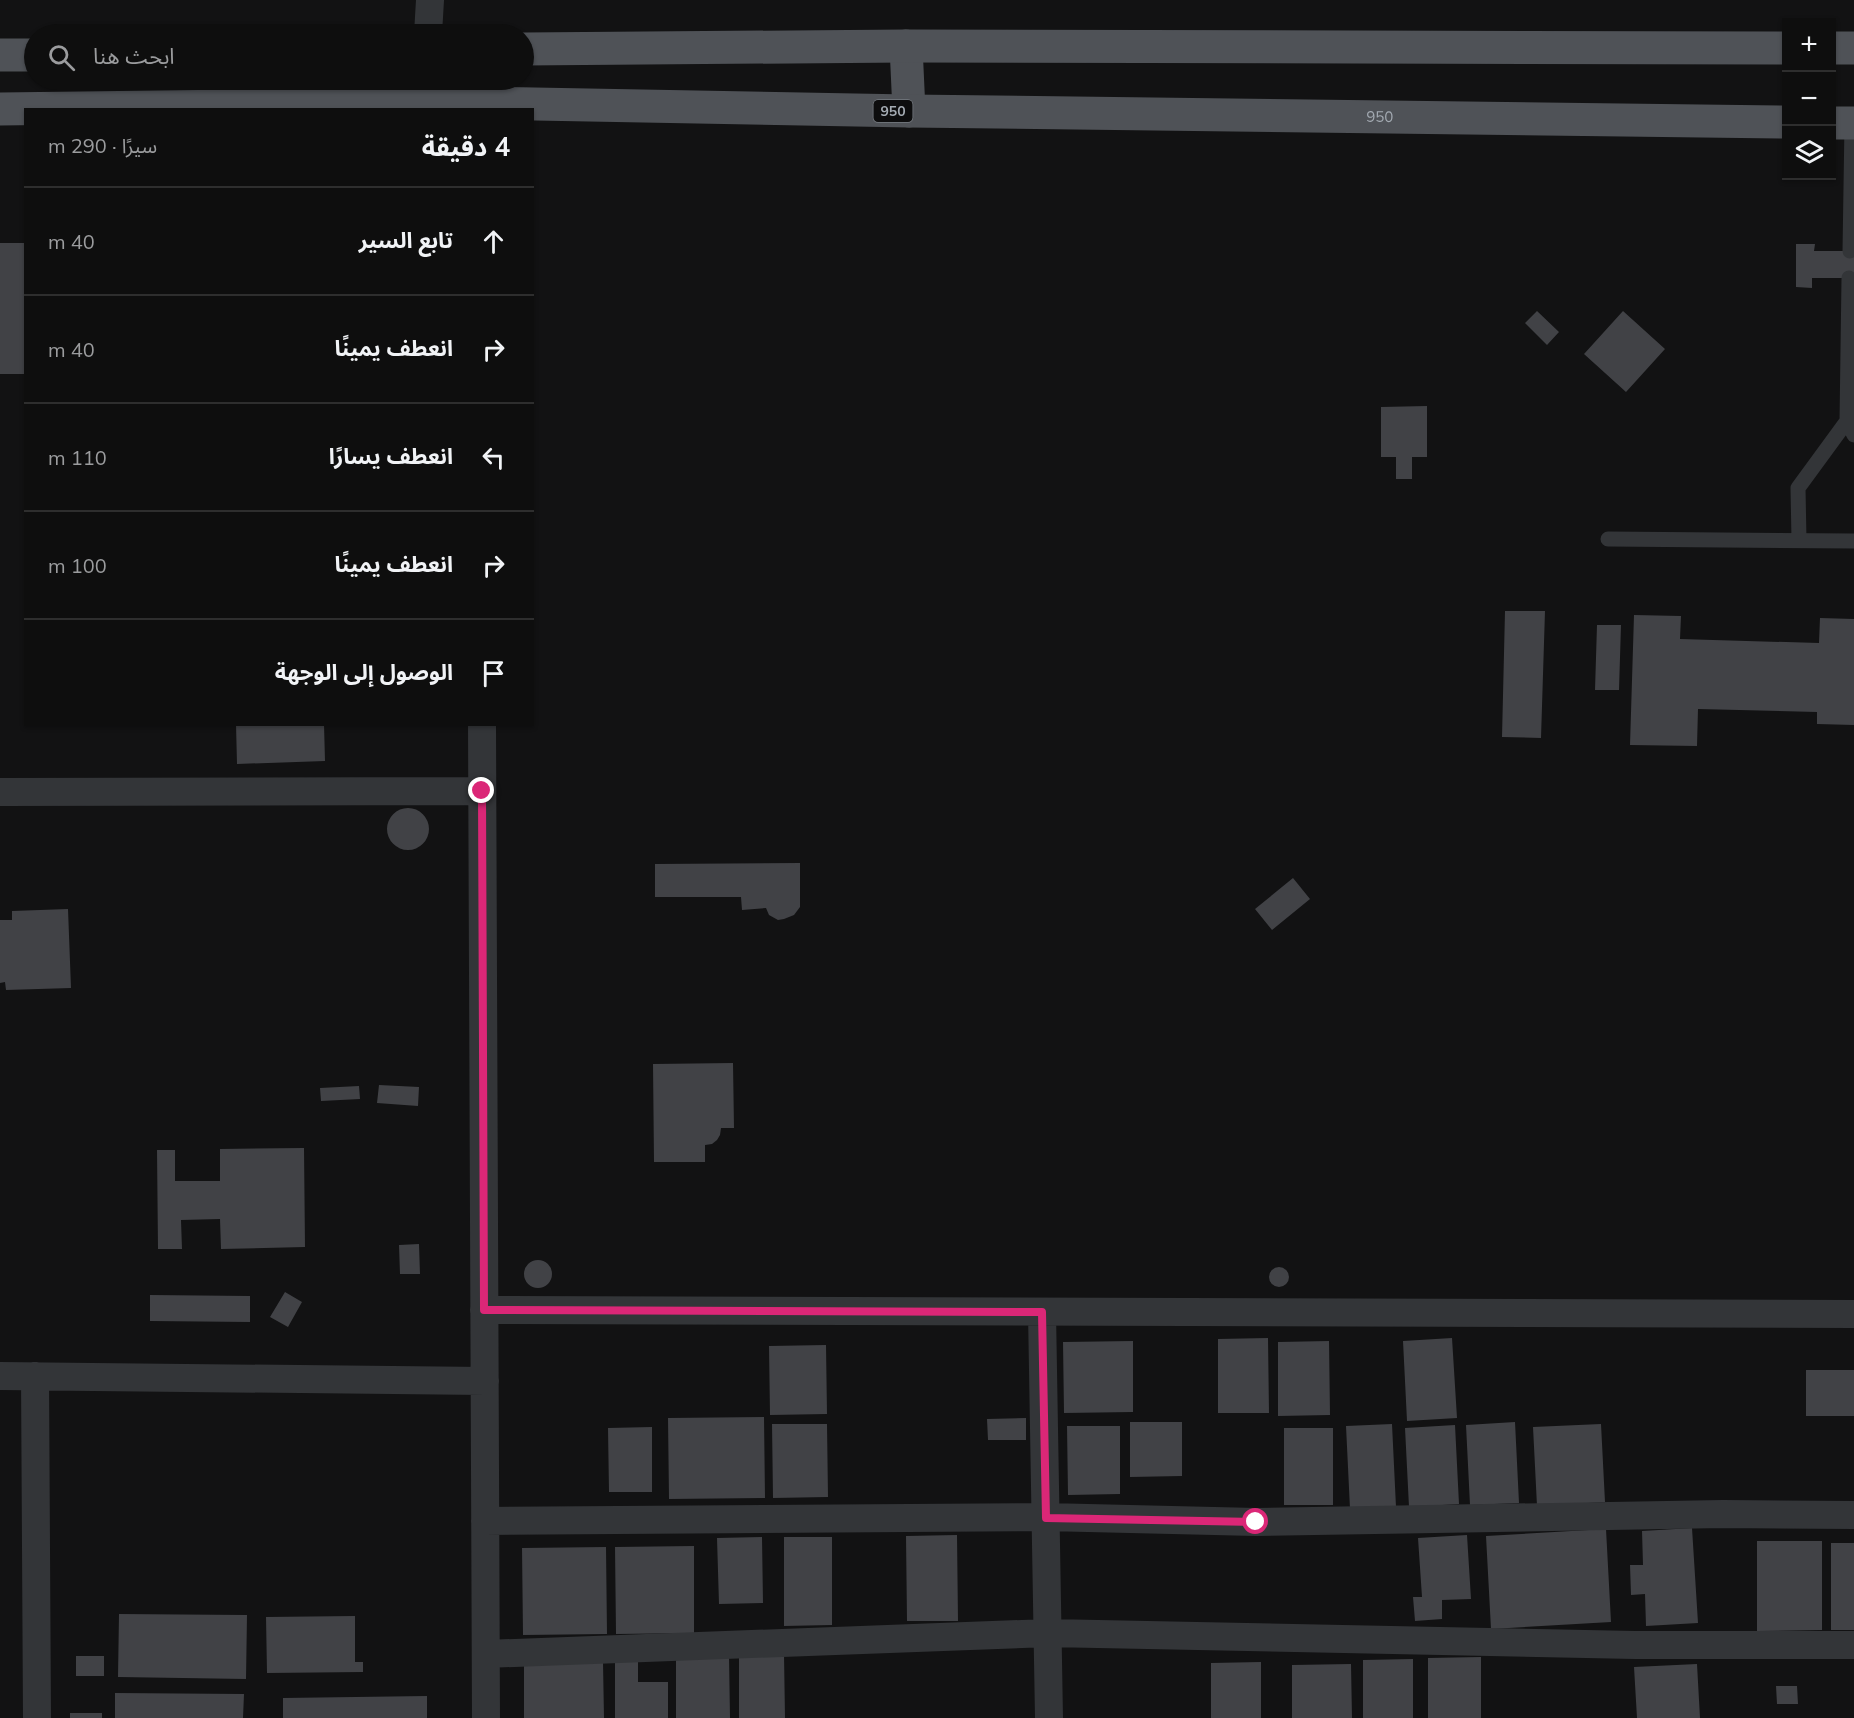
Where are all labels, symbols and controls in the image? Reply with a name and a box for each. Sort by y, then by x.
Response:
map controls [1782,18,1836,180]
button: + [1782,18,1836,72]
search box [24,24,534,90]
icon: search [45,41,78,74]
text: ابحث هنا [93,42,175,70]
button: − [1782,72,1836,126]
road number: 950 [874,100,912,122]
street label: 950 [1366,107,1393,126]
button: layers [1782,126,1836,180]
text: 4 دقيقة [422,130,510,163]
text: سيرًا · 290 m [48,133,157,158]
icon: ahead [477,225,510,258]
text: تابع السير [359,226,453,254]
text: 40 m [48,229,95,254]
icon: right [477,333,510,366]
text: انعطف يمينًا [334,334,453,362]
text: 40 m [48,337,95,362]
icon: left [477,441,510,474]
text: انعطف يسارًا [329,442,453,470]
text: 110 m [48,445,107,470]
icon: right [477,549,510,582]
text: انعطف يمينًا [334,550,453,578]
text: 100 m [48,553,107,578]
icon: arrive [477,657,510,690]
text: الوصول إلى الوجهة [275,658,453,686]
route end [468,777,494,803]
route start [1242,1508,1268,1534]

